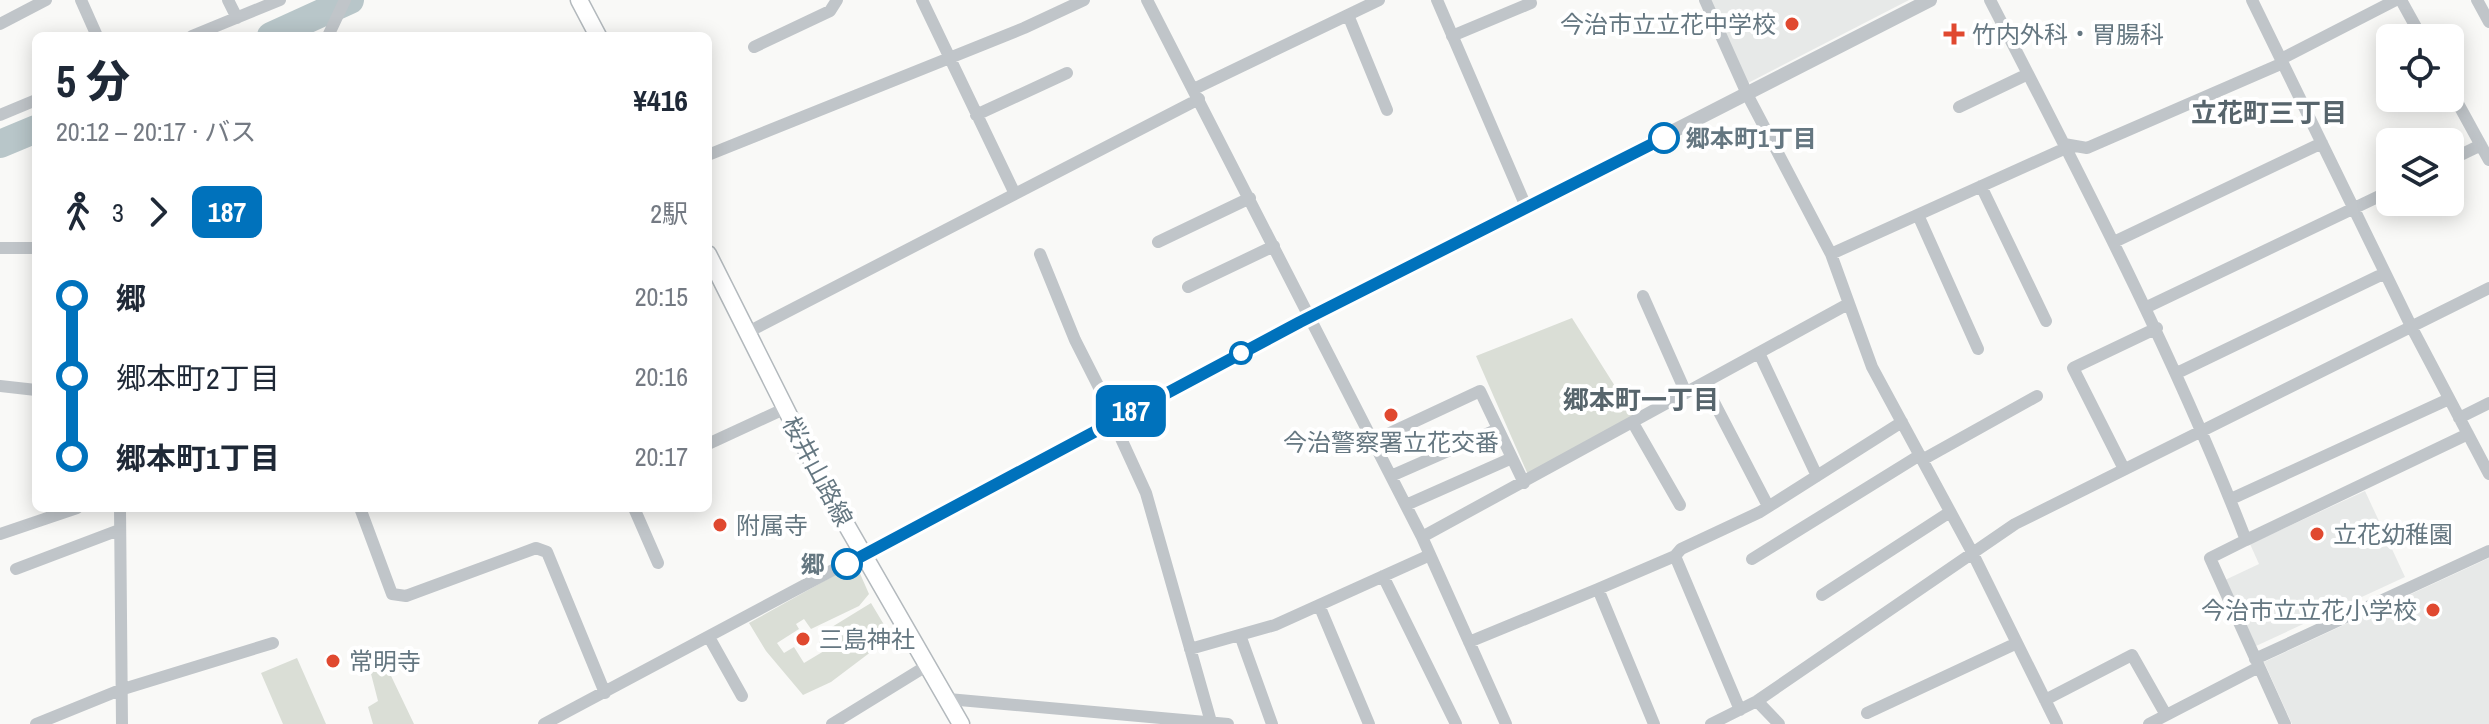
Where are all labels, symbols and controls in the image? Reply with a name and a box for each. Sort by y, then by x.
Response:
place label: 今治市立立花中学校 [1560,8,1776,40]
marker: 今治市立立花中学校 [1783,15,1801,33]
place label: 竹内外科・胃腸科 [1972,18,2164,50]
marker: 竹内外科・胃腸科 [1943,23,1965,45]
map controls [2376,24,2464,216]
button: locate [2376,24,2464,112]
text: 5 分 [56,51,130,111]
text: ¥416 [633,80,688,120]
district label: 立花町三丁目 [2191,95,2347,130]
text: 20:12 – 20:17 · バス [56,114,256,149]
place label: 郷本町1丁目 [1686,122,1817,154]
marker: 郷本町1丁目 [1649,123,1679,153]
button: layers [2376,128,2464,216]
icon: walk [56,190,100,234]
icon: forward [136,190,180,234]
text: 187 [208,193,246,231]
text: 3 [112,195,124,230]
text: 2駅 [650,196,688,231]
text: 郷 [116,278,146,318]
text: 20:15 [635,279,688,314]
unlabelled marker [1230,342,1252,364]
text: 郷本町2丁目 [116,358,280,398]
text: 20:16 [635,359,688,394]
district label: 郷本町一丁目 [1563,382,1719,417]
line badge: 187 [1085,385,1177,437]
text: 187 [1112,392,1150,430]
marker: 今治警察署立花交番 [1382,406,1400,424]
street label: 桜井山路線 [776,411,860,531]
place label: 今治警察署立花交番 [1283,426,1499,458]
text: 郷本町1丁目 [116,438,280,478]
text: 20:17 [635,439,688,474]
place label: 附属寺 [736,509,808,541]
marker: 附属寺 [711,516,729,534]
place label: 立花幼稚園 [2333,518,2453,550]
marker: 立花幼稚園 [2308,525,2326,543]
place label: 郷 [801,548,825,580]
marker: 郷 [832,549,862,579]
place label: 今治市立立花小学校 [2201,594,2417,626]
marker: 今治市立立花小学校 [2424,601,2442,619]
place label: 三島神社 [819,623,915,655]
marker: 三島神社 [794,630,812,648]
place label: 常明寺 [349,645,421,677]
marker: 常明寺 [324,652,342,670]

